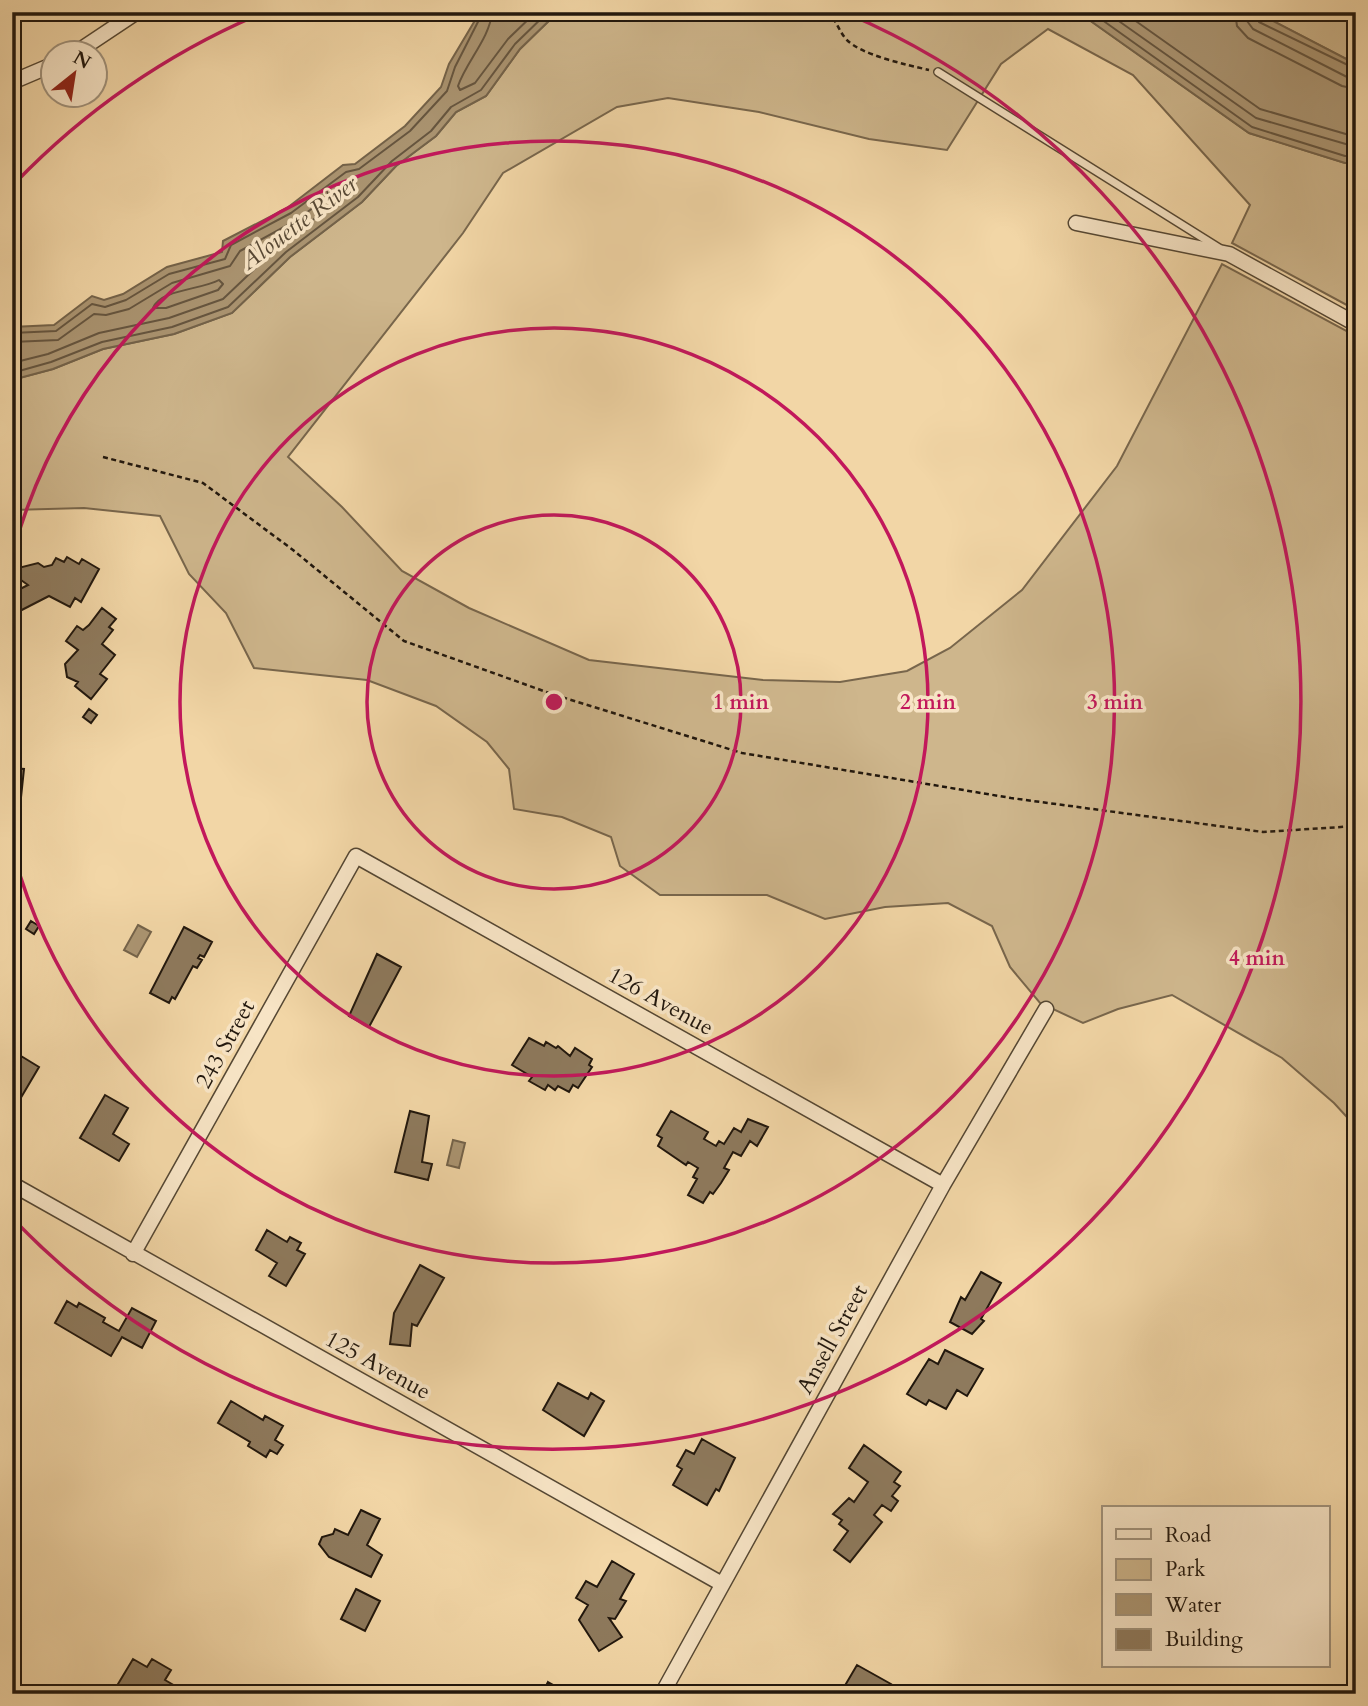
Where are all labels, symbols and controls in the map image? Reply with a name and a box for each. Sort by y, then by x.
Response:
north arrow [38,38,108,108]
text: N [68,45,96,76]
water label: Alouette River [233,167,365,279]
text: 1 min [713,688,769,717]
text: 2 min [900,688,956,717]
text: 3 min [1087,688,1143,717]
centre of rings [542,690,566,714]
text: 4 min [1229,944,1285,973]
street label: 126 Avenue [603,959,719,1043]
street label: 243 Street [188,994,262,1094]
street label: Ansell Street [789,1279,875,1399]
street label: 125 Avenue [320,1323,436,1407]
legend [1102,1506,1330,1668]
text: Road [1165,1521,1211,1550]
text: Park [1165,1555,1206,1584]
text: Water [1164,1591,1221,1620]
text: Building [1165,1625,1243,1654]

